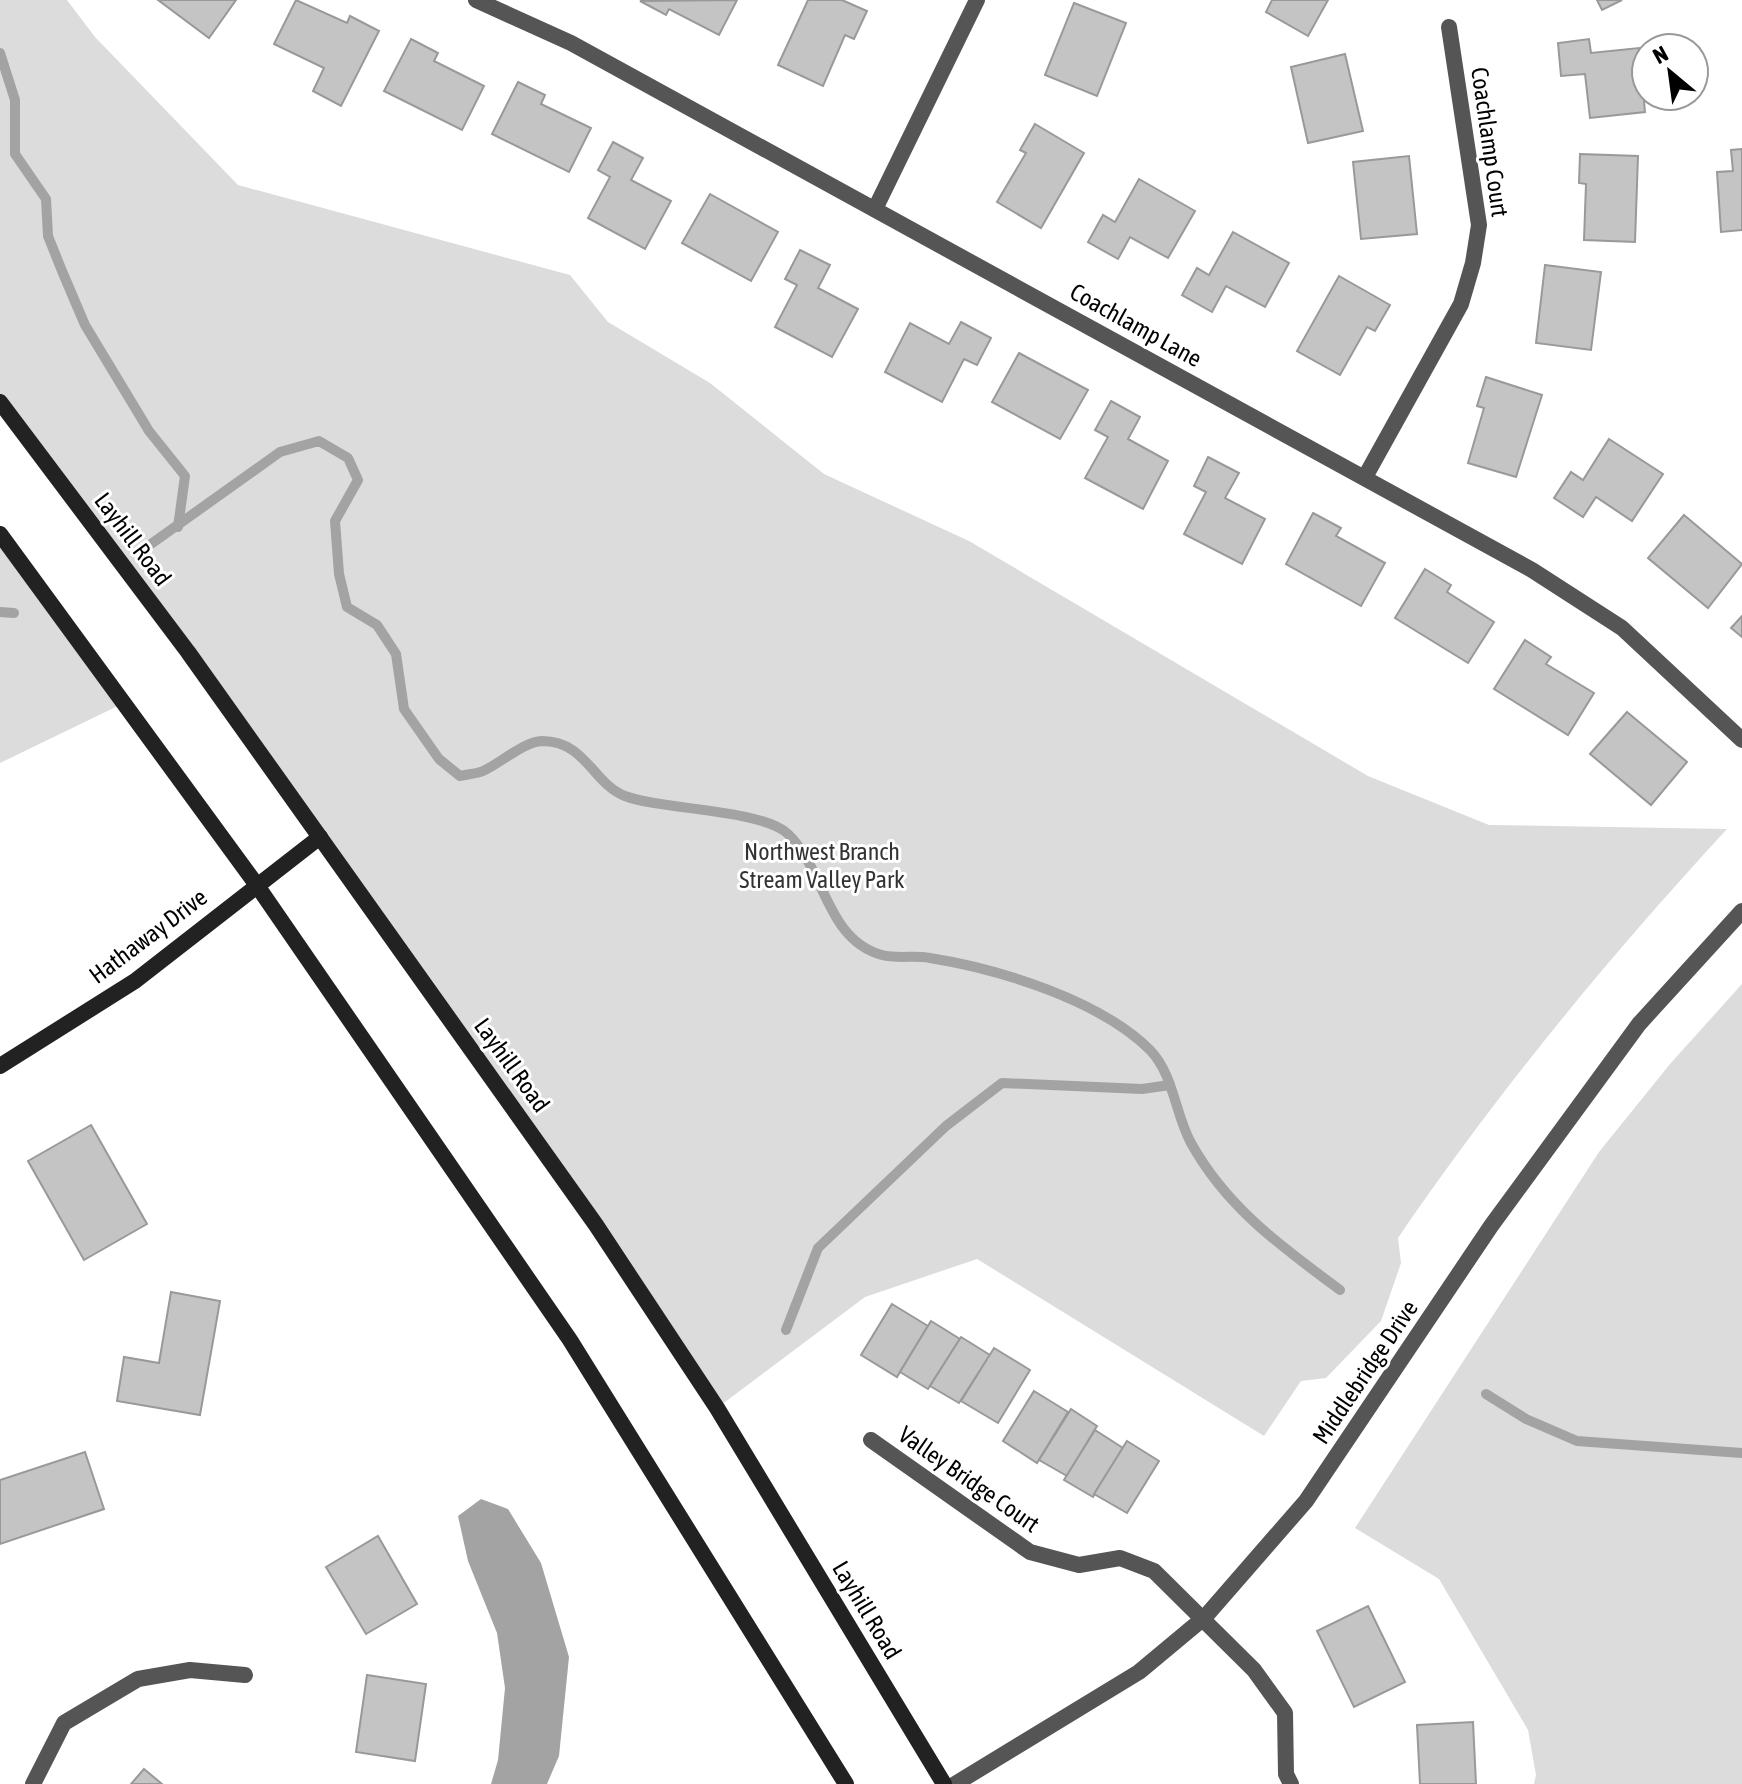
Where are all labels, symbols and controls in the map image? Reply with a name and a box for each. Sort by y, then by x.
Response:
north arrow [1630,32,1710,112]
text: N [1648,40,1672,69]
street label: Coachlamp Court [1466,66,1514,219]
street label: Coachlamp Lane [1066,278,1206,372]
street label: Layhill Road [89,487,177,591]
park label: Northwest Branch Stream Valley Park [739,838,905,893]
street label: Hathaway Drive [84,883,212,989]
street label: Layhill Road [469,1013,555,1117]
street label: Middlebridge Drive [1307,1295,1423,1449]
street label: Valley Bridge Court [894,1421,1045,1538]
street label: Layhill Road [827,1556,907,1664]

